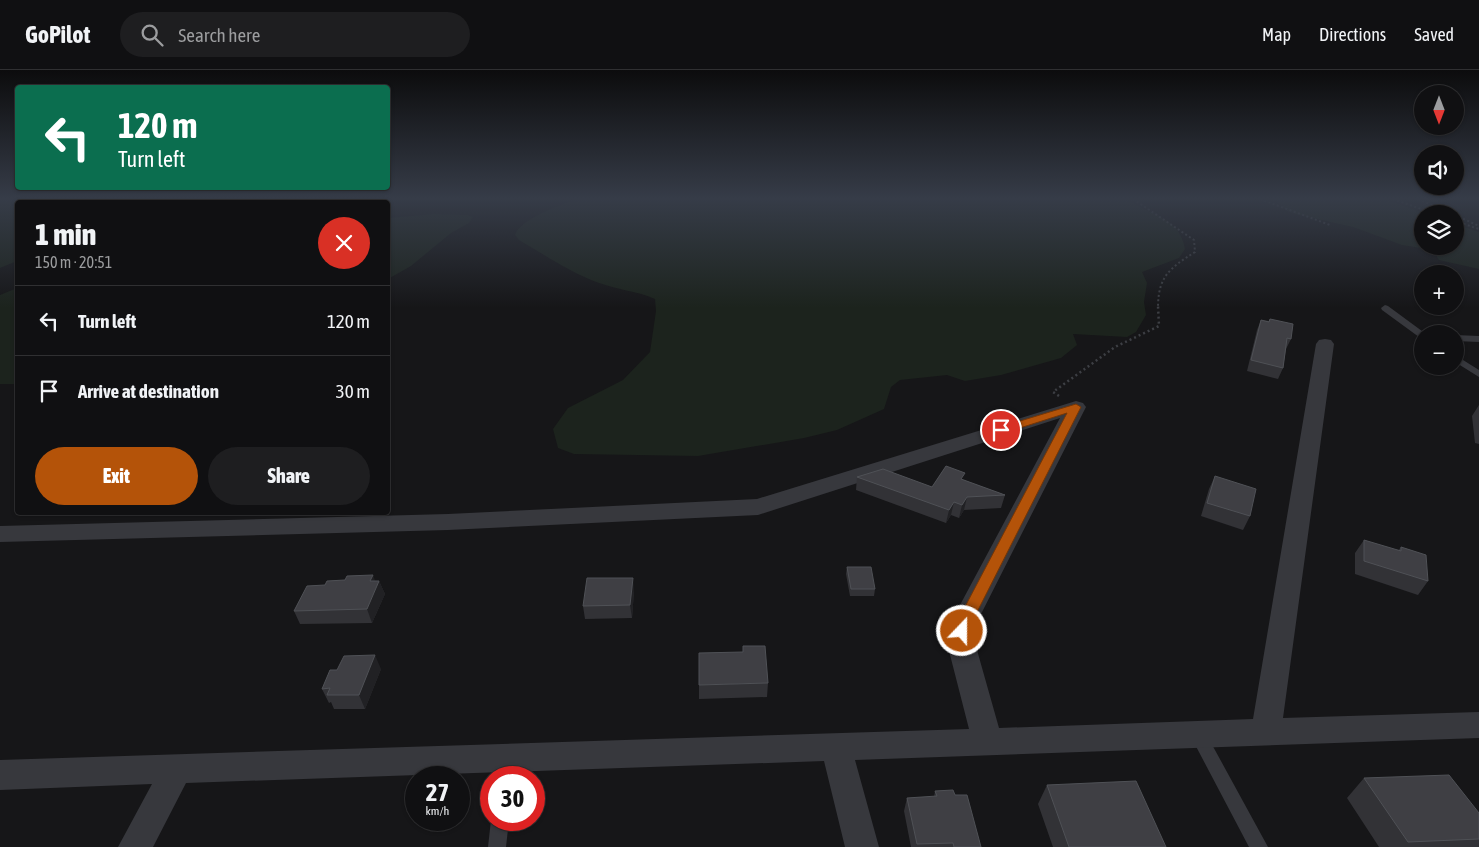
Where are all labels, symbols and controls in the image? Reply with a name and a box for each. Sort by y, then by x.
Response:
search box [120,12,470,57]
text: GoPilot [25,21,90,48]
icon: search [138,21,166,49]
text: Search here [178,24,260,46]
text: Map [1262,24,1291,45]
text: Directions [1319,24,1386,45]
text: Saved [1414,24,1454,45]
north arrow [1414,85,1464,135]
map controls [1414,85,1464,375]
icon: left [35,105,100,170]
text: 120 m [118,105,197,145]
button: sound [1414,145,1464,195]
text: Turn left [118,146,185,172]
button: layers [1414,205,1464,255]
text: 1 min [35,217,96,251]
button: close [318,217,370,269]
text: 150 m · 20:51 [35,253,112,271]
button: + [1414,265,1464,315]
icon: left [35,307,63,335]
text: Turn left [78,310,136,332]
text: 120 m [327,310,370,332]
button: − [1414,325,1464,375]
icon: arrive [35,377,63,405]
text: Arrive at destination [78,380,219,402]
text: 30 m [336,380,370,402]
pin [980,409,1022,451]
icon: arrive [987,416,1015,444]
button: Exit [35,447,198,505]
button: Share [208,447,370,505]
position arrow [935,604,987,656]
speed limit sign: 30 [480,766,545,831]
text: 27 [426,778,449,806]
text: km/h [426,804,449,818]

